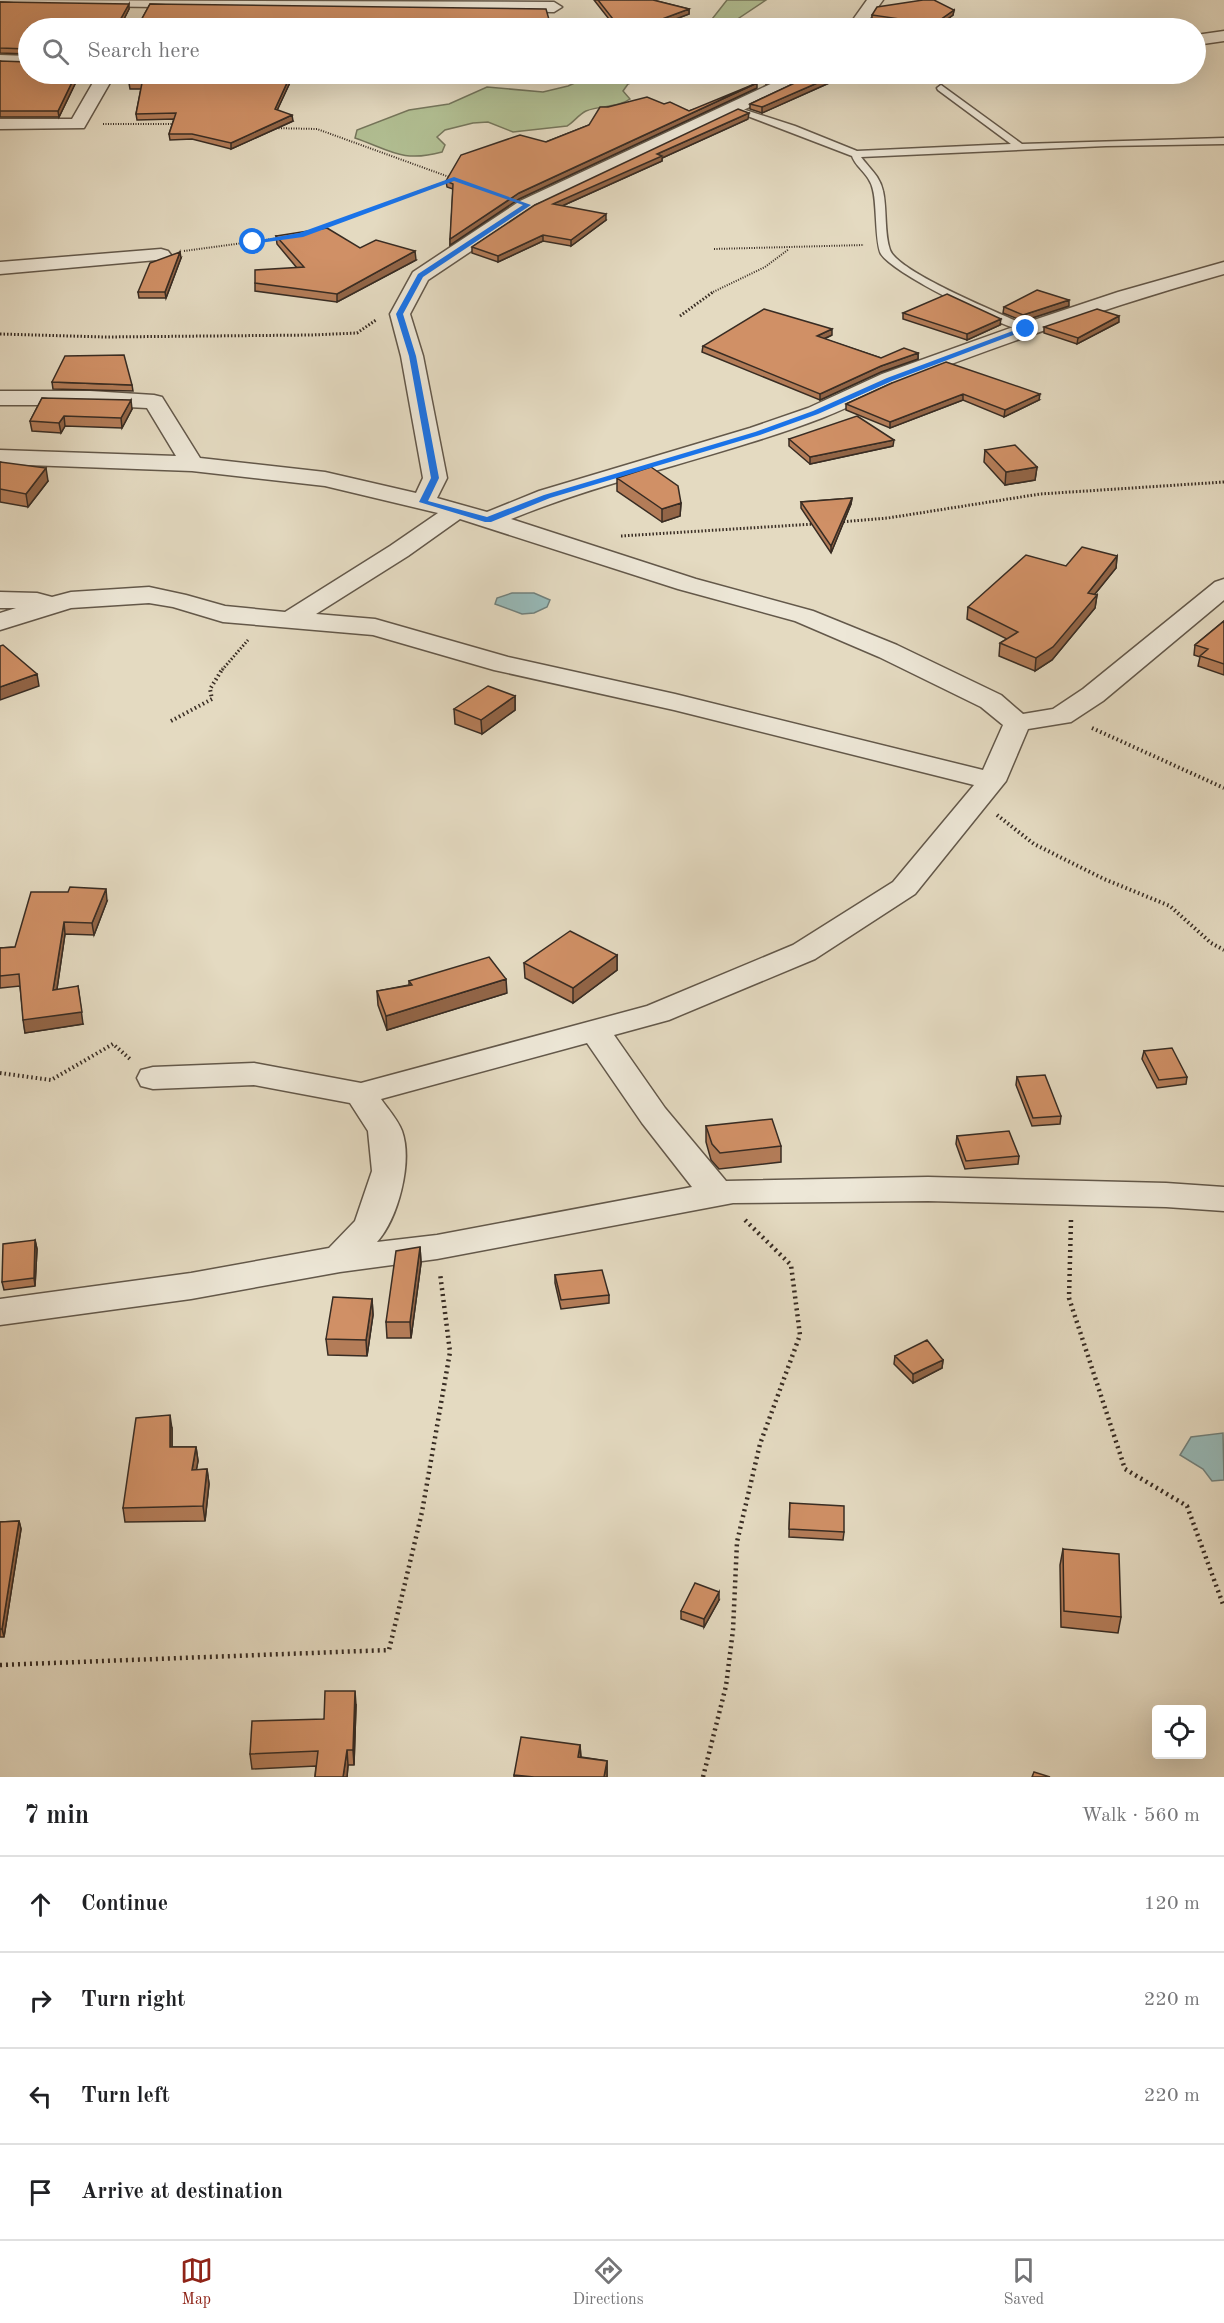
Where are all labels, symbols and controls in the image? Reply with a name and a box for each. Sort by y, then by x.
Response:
search box [18,18,1206,84]
icon: search [39,35,72,68]
text: Search here [87,40,200,62]
route start [239,228,265,254]
route end [1012,315,1038,341]
map controls [1152,1705,1206,1759]
button: locate [1152,1705,1206,1759]
text: 7 min [24,1803,89,1829]
text: Walk · 560 m [1081,1806,1200,1826]
icon: ahead [24,1888,57,1921]
text: Continue [81,1893,168,1915]
text: 120 m [1144,1894,1200,1914]
icon: right [24,1984,57,2017]
text: Turn right [81,1989,185,2011]
text: 220 m [1144,1990,1200,2010]
icon: left [24,2080,57,2113]
text: Turn left [81,2085,170,2107]
text: 220 m [1144,2086,1200,2106]
icon: arrive [24,2176,57,2209]
text: Arrive at destination [81,2181,283,2203]
tab: Map [180,2254,213,2310]
tab: Directions [573,2254,644,2310]
tab: Saved [1003,2254,1044,2310]

